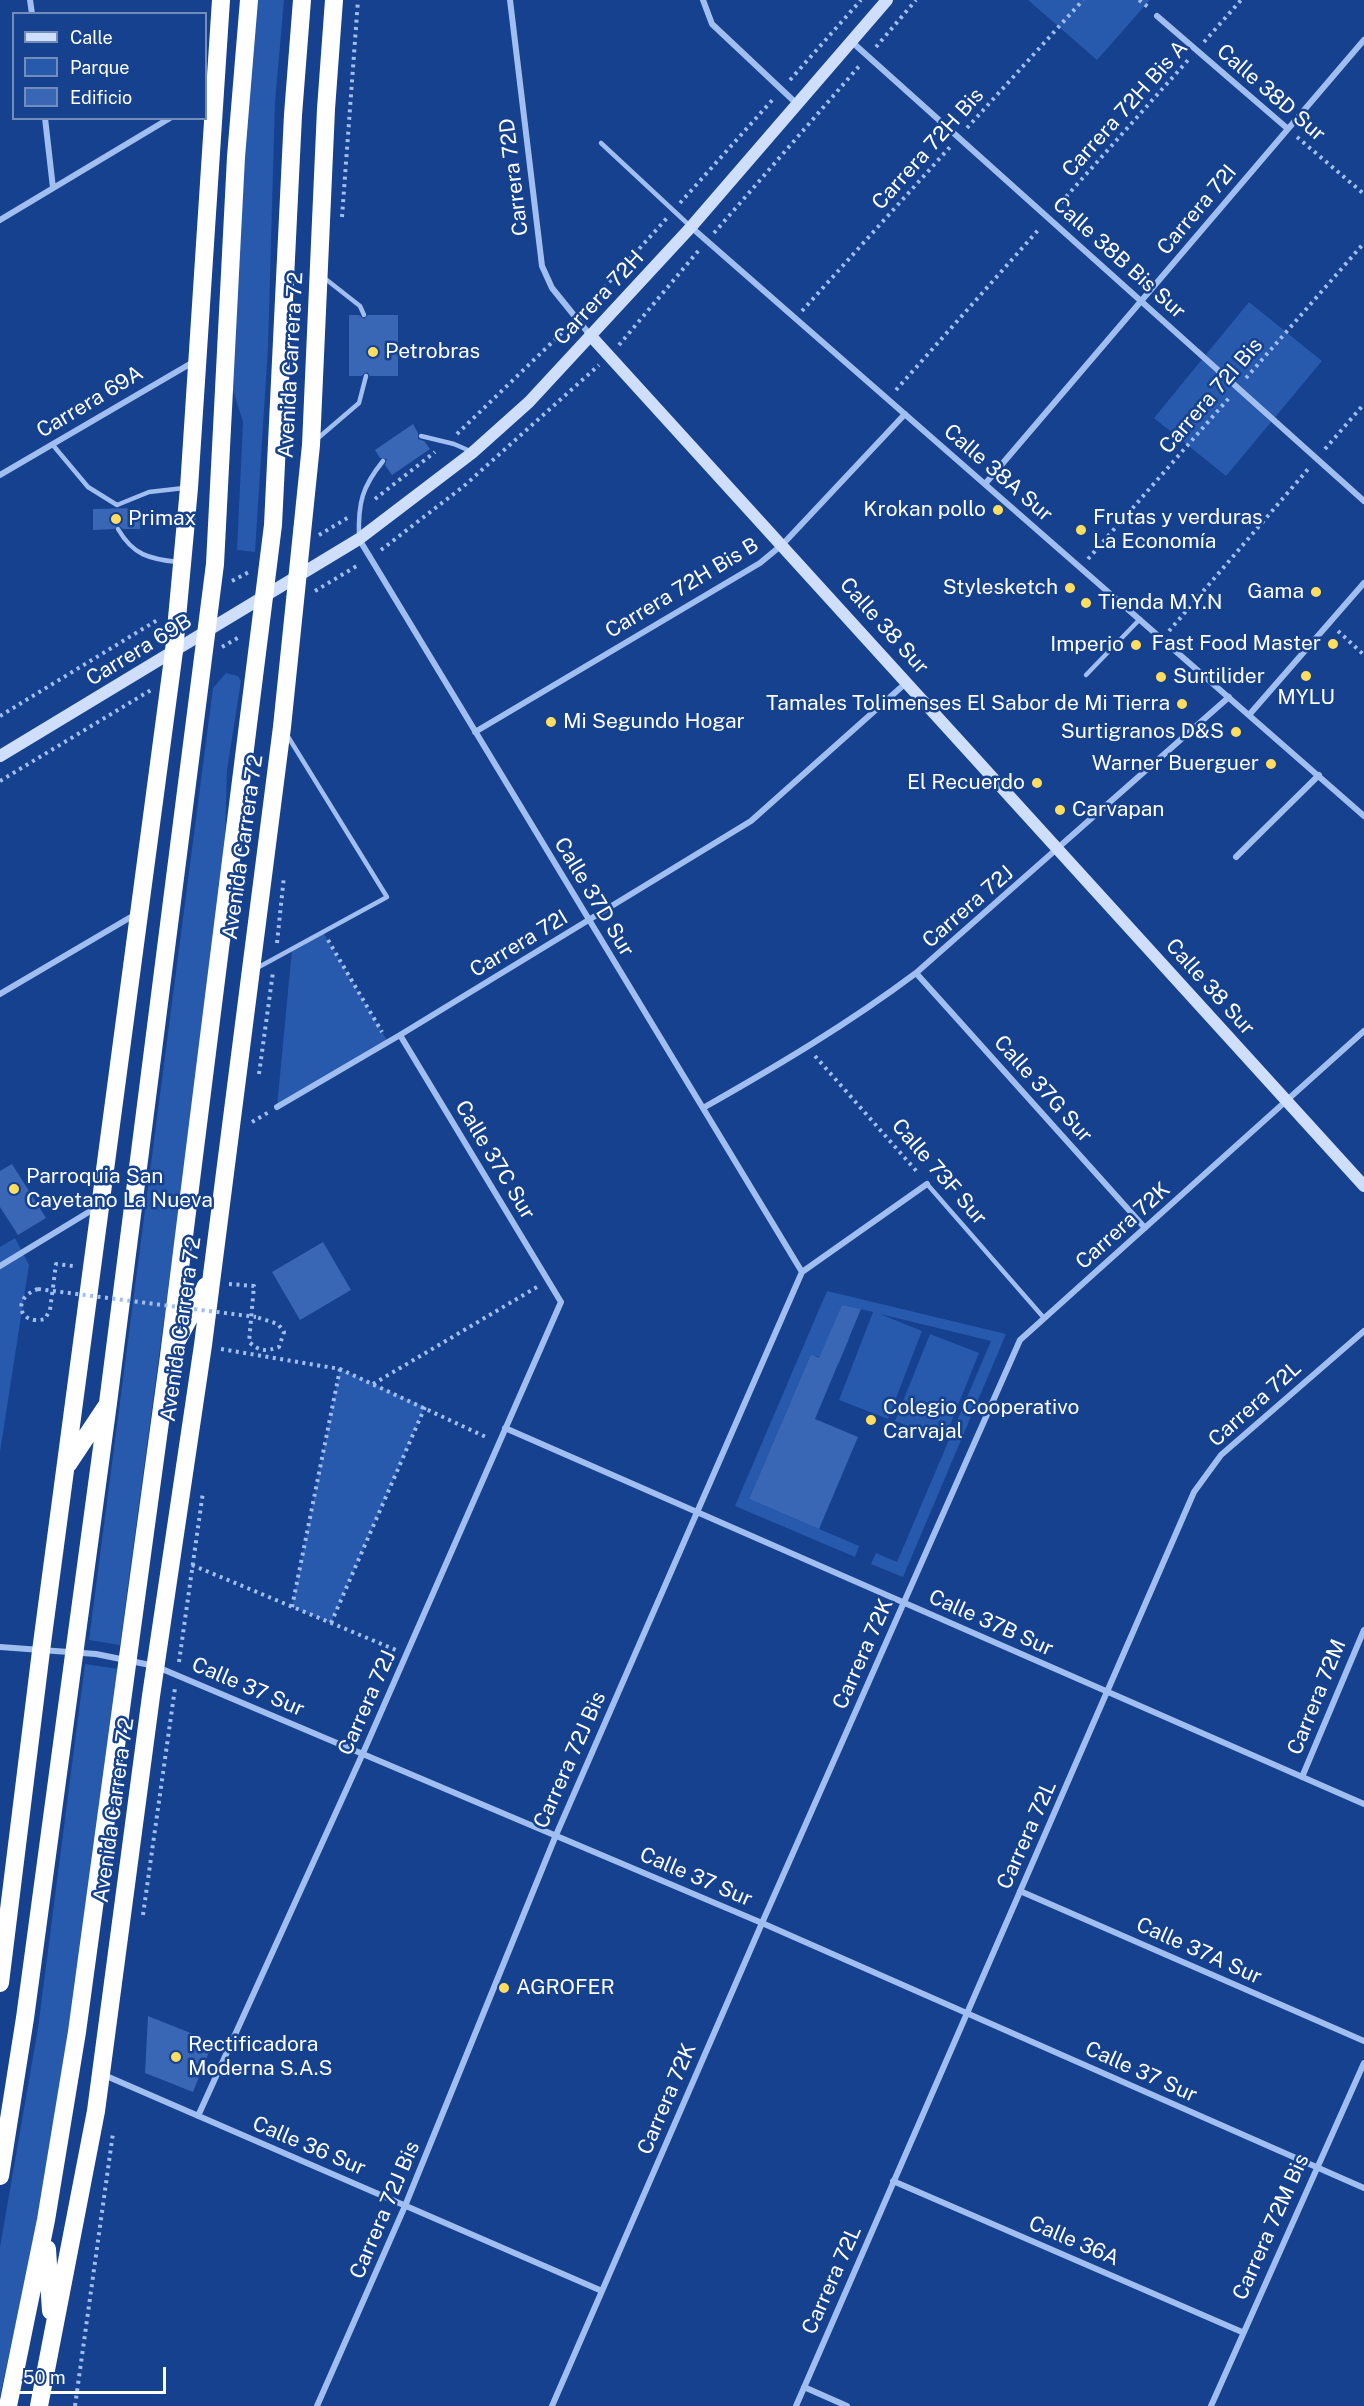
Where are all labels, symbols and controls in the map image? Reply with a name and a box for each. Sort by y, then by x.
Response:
legend [12,12,207,120]
text: Calle [70,27,113,48]
street label: Carrera 72H Bis A [1057,36,1193,182]
street label: Calle 38D Sur [1211,39,1331,147]
text: Parque [70,57,130,78]
street label: Carrera 72H Bis [867,83,989,215]
text: Edificio [70,87,132,108]
street label: Carrera 72D [494,117,534,237]
street label: Carrera 72I [1152,160,1242,260]
street label: Calle 38B Bis Sur [1047,192,1191,324]
street label: Carrera 72H [549,246,649,350]
street label: Avenida Carrera 72 [274,271,308,459]
street label: Carrera 72I Bis [1154,333,1268,459]
place label: Petrobras [385,339,480,365]
marker: Petrobras [366,345,380,359]
street label: Carrera 69A [32,360,148,444]
street label: Calle 38A Sur [938,419,1058,527]
place label: Krokan pollo [863,497,986,523]
marker: Krokan pollo [991,503,1005,517]
place label: Frutas y verduras La Economía [1093,505,1263,555]
place label: Primax [128,506,196,532]
marker: Primax [109,512,123,526]
marker: Frutas y verduras La Economía [1074,523,1088,537]
street label: Carrera 72H Bis B [601,532,763,644]
street label: Calle 38 Sur [834,573,934,679]
place label: Stylesketch [943,575,1058,601]
place label: Gama [1247,579,1304,605]
marker: Stylesketch [1063,581,1077,595]
marker: Gama [1309,585,1323,599]
place label: Tienda M.Y.N [1098,590,1223,616]
marker: Tienda M.Y.N [1079,596,1093,610]
street label: Carrera 69B [82,609,196,691]
place label: Fast Food Master [1152,631,1321,657]
place label: Imperio [1050,632,1124,658]
marker: Fast Food Master [1326,637,1340,651]
marker: Imperio [1129,638,1143,652]
place label: Surtilider [1173,664,1265,690]
marker: MYLU [1299,669,1313,683]
marker: Surtilider [1154,670,1168,684]
place label: MYLU [1277,685,1335,711]
place label: Tamales Tolimenses El Sabor de Mi Tierra [766,691,1170,717]
marker: Tamales Tolimenses El Sabor de Mi Tierra [1175,697,1189,711]
place label: Mi Segundo Hogar [563,709,745,735]
marker: Mi Segundo Hogar [544,715,558,729]
place label: Surtigranos D&S [1061,719,1224,745]
marker: Surtigranos D&S [1229,725,1243,739]
place label: Warner Buerguer [1092,751,1259,777]
street label: Avenida Carrera 72 [218,753,268,941]
marker: Warner Buerguer [1264,757,1278,771]
place label: El Recuerdo [907,770,1025,796]
marker: El Recuerdo [1030,776,1044,790]
place label: Carvapan [1072,797,1164,823]
marker: Carvapan [1053,803,1067,817]
street label: Calle 37D Sur [549,833,639,961]
street label: Carrera 72J [917,861,1019,953]
street label: Carrera 72I [465,905,573,983]
street label: Calle 38 Sur [1160,934,1260,1040]
street label: Calle 37G Sur [988,1030,1098,1148]
street label: Calle 37C Sur [450,1096,540,1224]
street label: Calle 73F Sur [886,1114,992,1230]
place label: Parroquia San Cayetano La Nueva [26,1164,213,1214]
street label: Carrera 72K [1071,1177,1175,1275]
marker: Parroquia San Cayetano La Nueva [7,1182,21,1196]
street label: Avenida Carrera 72 [156,1235,206,1423]
street label: Carrera 72L [1203,1356,1307,1452]
place label: Colegio Cooperativo Carvajal [883,1395,1079,1445]
marker: Colegio Cooperativo Carvajal [864,1413,878,1427]
street label: Calle 37B Sur [925,1584,1057,1662]
street label: Carrera 72K [827,1595,899,1713]
street label: Carrera 72M [1282,1635,1352,1759]
street label: Carrera 72J [333,1647,401,1759]
street label: Calle 37 Sur [188,1652,308,1722]
street label: Carrera 72J Bis [529,1688,611,1832]
street label: Avenida Carrera 72 [89,1716,139,1904]
street label: Carrera 72L [992,1777,1062,1893]
street label: Calle 37 Sur [636,1842,756,1912]
street label: Calle 37A Sur [1132,1912,1266,1990]
place label: AGROFER [516,1975,615,2001]
marker: AGROFER [497,1981,511,1995]
place label: Rectificadora Moderna S.A.S [188,2032,333,2082]
street label: Calle 37 Sur [1081,2036,1201,2108]
street label: Carrera 72K [632,2040,702,2158]
marker: Rectificadora Moderna S.A.S [169,2050,183,2064]
street label: Calle 36 Sur [249,2111,369,2181]
street label: Carrera 72J Bis [345,2137,425,2283]
street label: Carrera 72M Bis [1227,2150,1315,2304]
street label: Calle 36A [1025,2211,1123,2271]
street label: Carrera 72L [797,2222,867,2338]
scale bar [15,2355,170,2393]
text: 50 m [23,2367,66,2388]

